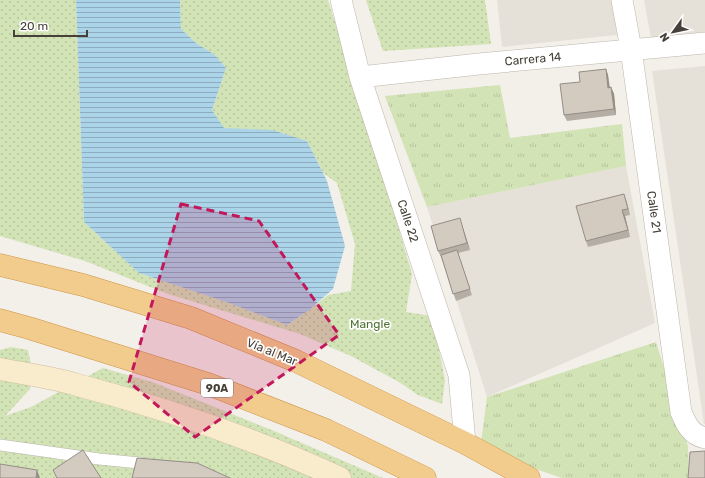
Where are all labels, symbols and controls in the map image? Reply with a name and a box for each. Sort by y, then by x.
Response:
scale bar [14,12,87,38]
north arrow [653,12,693,52]
text: 20 m [20,19,48,33]
text: N [657,30,673,44]
street label: Carrera 14 [504,49,563,68]
street label: Calle 21 [644,190,664,234]
street label: Calle 22 [395,198,421,244]
park label: Mangle [350,317,390,331]
street label: Vía al Mar [245,335,300,369]
road number: 90A [201,379,233,397]

